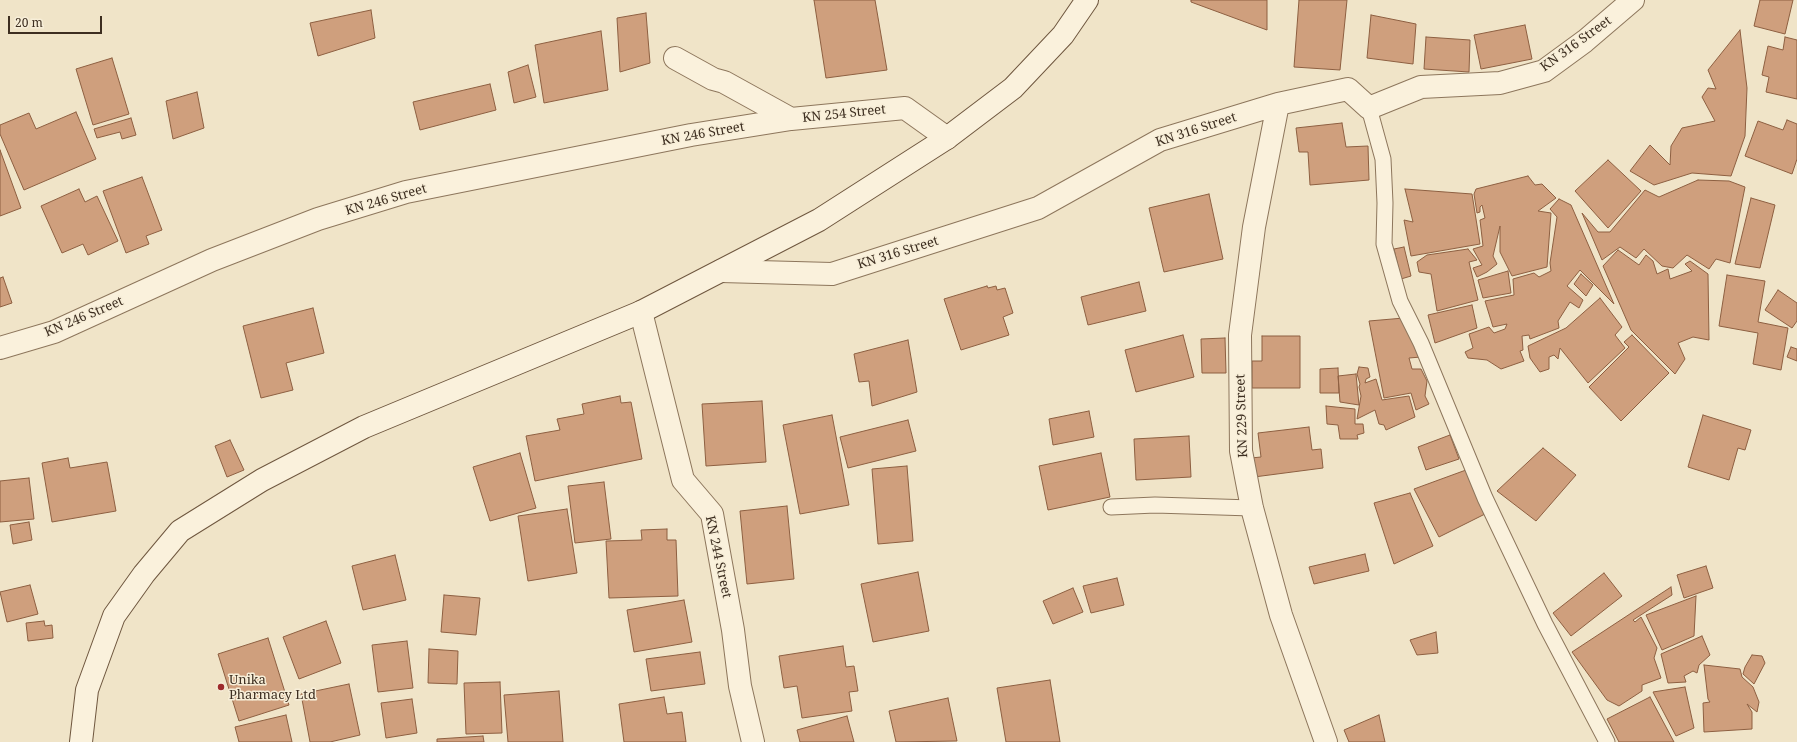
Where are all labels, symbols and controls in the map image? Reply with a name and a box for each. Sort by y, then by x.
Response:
scale bar [10,8,104,34]
street label: KN 316 Street [1538,13,1614,75]
text: 20 m [15,14,43,31]
street label: KN 254 Street [801,102,887,126]
street label: KN 316 Street [1154,110,1238,150]
street label: KN 246 Street [660,119,746,149]
street label: KN 246 Street [344,181,428,219]
street label: KN 316 Street [856,233,940,273]
street label: KN 246 Street [42,293,126,341]
street label: KN 229 Street [1233,374,1251,458]
street label: KN 244 Street [702,514,734,600]
place label: Unika Pharmacy Ltd [229,672,316,703]
marker: Unika Pharmacy Ltd [216,682,226,692]

